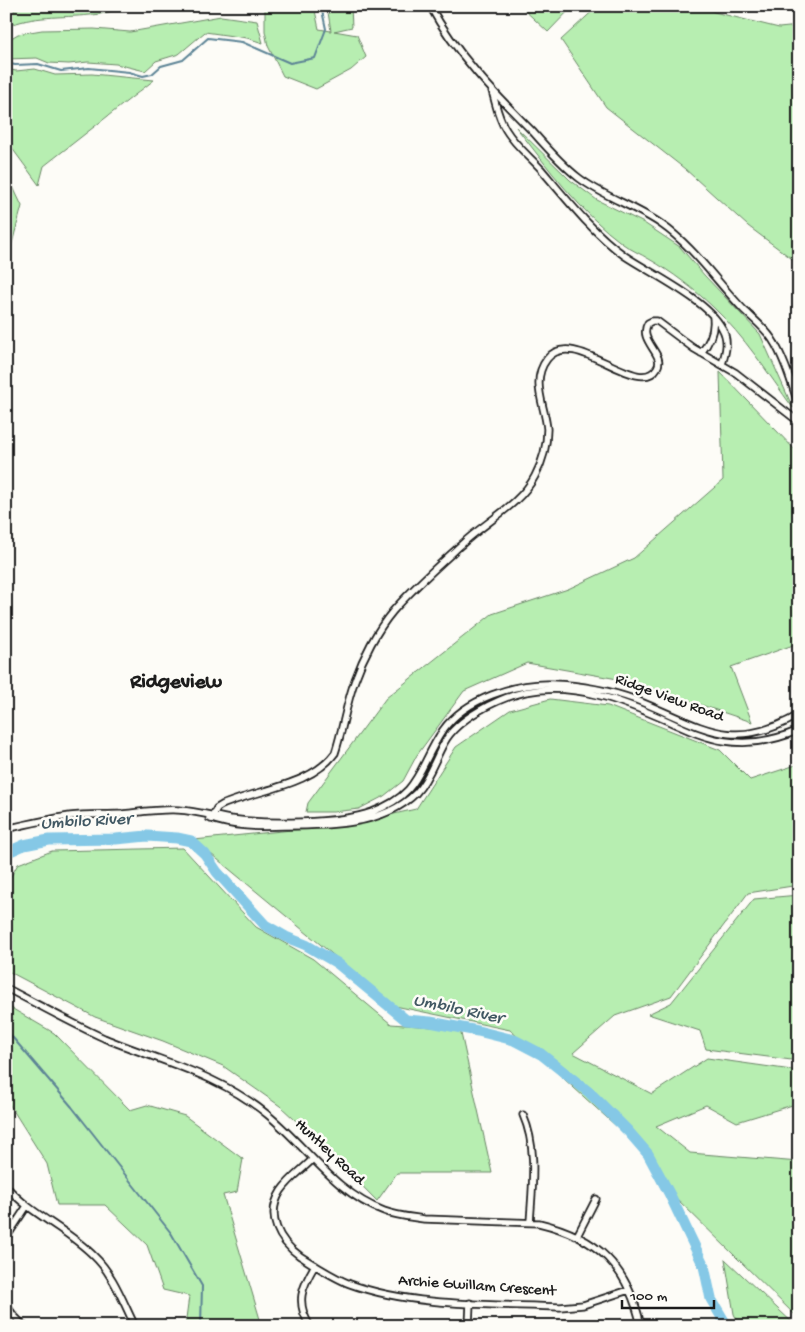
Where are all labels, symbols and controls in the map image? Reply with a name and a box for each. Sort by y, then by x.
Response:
district label: Ridgeview [129,671,223,696]
street label: Ridge View Road [612,671,727,728]
water label: Umbilo River [40,809,136,835]
water label: Umbilo River [411,990,508,1030]
street label: Huntley Road [290,1116,369,1191]
street label: Archie Gwillam Crescent [398,1272,558,1302]
scale bar [622,1277,715,1309]
text: 100 m [629,1288,668,1306]

